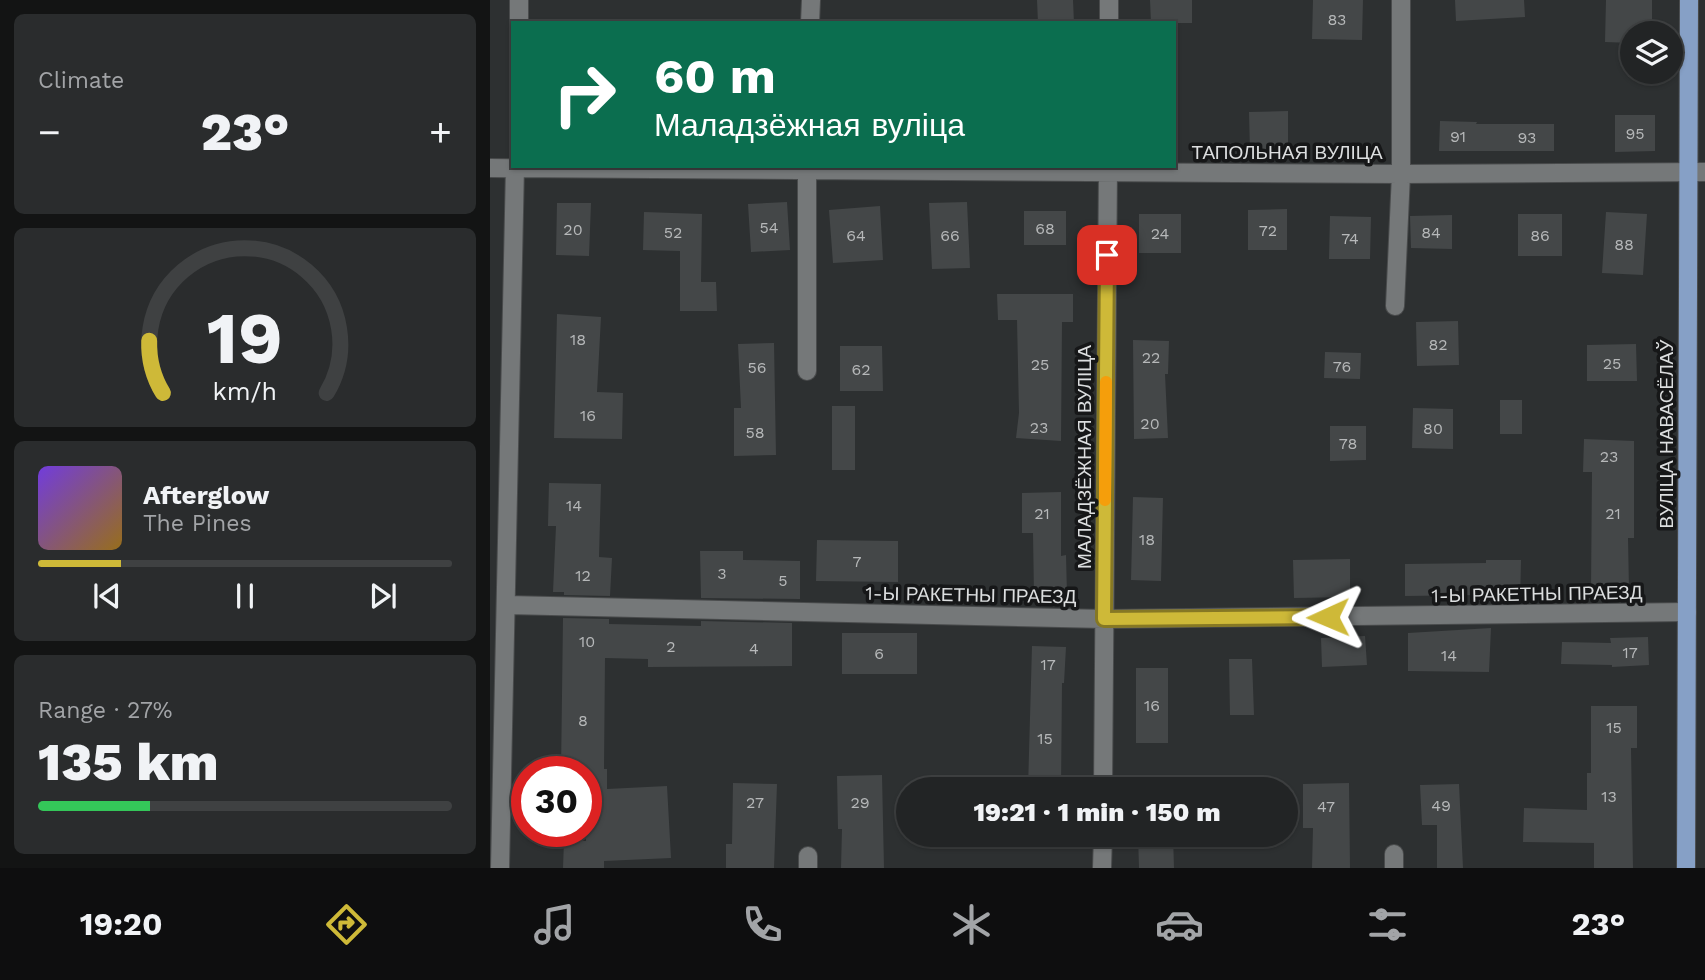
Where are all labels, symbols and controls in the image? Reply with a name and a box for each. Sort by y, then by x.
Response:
house number: 83 [1328,10,1346,29]
map controls [1620,21,1683,84]
button: layers [1620,21,1683,84]
text: 60 m [654,47,776,105]
icon: right [539,49,630,140]
text: Climate [38,67,124,94]
text: 23° [201,102,289,163]
text: Маладзёжная вуліца [654,106,965,144]
text: − [38,110,61,154]
text: + [429,110,452,154]
house number: 95 [1625,124,1645,143]
house number: 91 [1450,127,1466,146]
house number: 93 [1518,128,1536,147]
street label: ТАПОЛЬНАЯ ВУЛІЦА [1191,141,1383,164]
house number: 54 [759,218,779,237]
house number: 68 [1035,219,1055,238]
house number: 20 [563,220,583,239]
house number: 72 [1259,221,1277,240]
house number: 52 [664,223,682,242]
house number: 84 [1421,223,1441,242]
house number: 24 [1151,224,1170,243]
pin [1077,225,1137,285]
house number: 64 [846,226,866,245]
house number: 66 [940,226,960,245]
house number: 86 [1530,226,1550,245]
house number: 74 [1341,229,1359,248]
house number: 88 [1614,235,1634,254]
icon: arrive [1088,236,1126,274]
text: 19 [207,296,283,382]
house number: 18 [570,330,586,349]
house number: 82 [1428,335,1448,354]
street label: ВУЛІЦА НАВАСЁЛАЎ [1655,339,1678,528]
street label: МАЛАДЗЁЖНАЯ ВУЛІЦА [1073,345,1096,569]
house number: 22 [1142,348,1160,367]
house number: 25 [1603,354,1621,373]
house number: 25 [1031,355,1049,374]
house number: 76 [1333,357,1351,376]
house number: 56 [747,358,767,377]
house number: 62 [851,360,871,379]
text: km/h [213,377,277,406]
house number: 16 [580,406,596,425]
house number: 20 [1140,414,1160,433]
house number: 23 [1030,418,1048,437]
house number: 80 [1423,419,1443,438]
house number: 58 [745,423,765,442]
house number: 78 [1339,434,1357,453]
house number: 23 [1600,447,1618,466]
text: Afterglow [143,480,269,510]
house number: 14 [566,496,582,515]
house number: 21 [1034,504,1050,523]
house number: 21 [1605,504,1621,523]
text: The Pines [143,510,252,537]
house number: 18 [1139,530,1155,549]
house number: 7 [853,552,862,571]
house number: 3 [717,564,727,583]
house number: 12 [575,566,591,585]
house number: 5 [778,571,788,590]
icon: previous [88,577,126,615]
icon: pause [226,577,264,615]
icon: next [364,577,402,615]
position arrow [1291,580,1365,654]
street label: 1-Ы РАКЕТНЫ ПРАЕЗД [1431,581,1643,607]
street label: 1-Ы РАКЕТНЫ ПРАЕЗД [865,582,1077,608]
house number: 10 [579,632,595,651]
house number: 2 [666,637,676,656]
house number: 4 [749,639,759,658]
house number: 17 [1622,643,1638,662]
house number: 6 [874,644,884,663]
house number: 14 [1441,646,1457,665]
house number: 17 [1040,655,1056,674]
house number: 16 [1144,696,1160,715]
text: Range · 27% [38,697,172,724]
house number: 8 [578,711,588,730]
house number: 15 [1606,718,1622,737]
house number: 15 [1037,729,1053,748]
text: 135 km [38,732,219,793]
speed limit sign: 30 [511,756,602,847]
house number: 13 [1601,787,1617,806]
house number: 27 [746,793,764,812]
house number: 29 [850,793,870,812]
house number: 49 [1431,796,1451,815]
text: 19:21 · 1 min · 150 m [973,797,1221,827]
house number: 47 [1317,797,1335,816]
icon: directions [322,900,371,949]
icon: music [530,900,579,949]
icon: phone [738,900,787,949]
icon: climate [947,900,996,949]
icon: car [1155,900,1204,949]
icon: filters [1363,900,1412,949]
text: 19:20 [80,905,163,943]
text: 23° [1571,905,1625,943]

